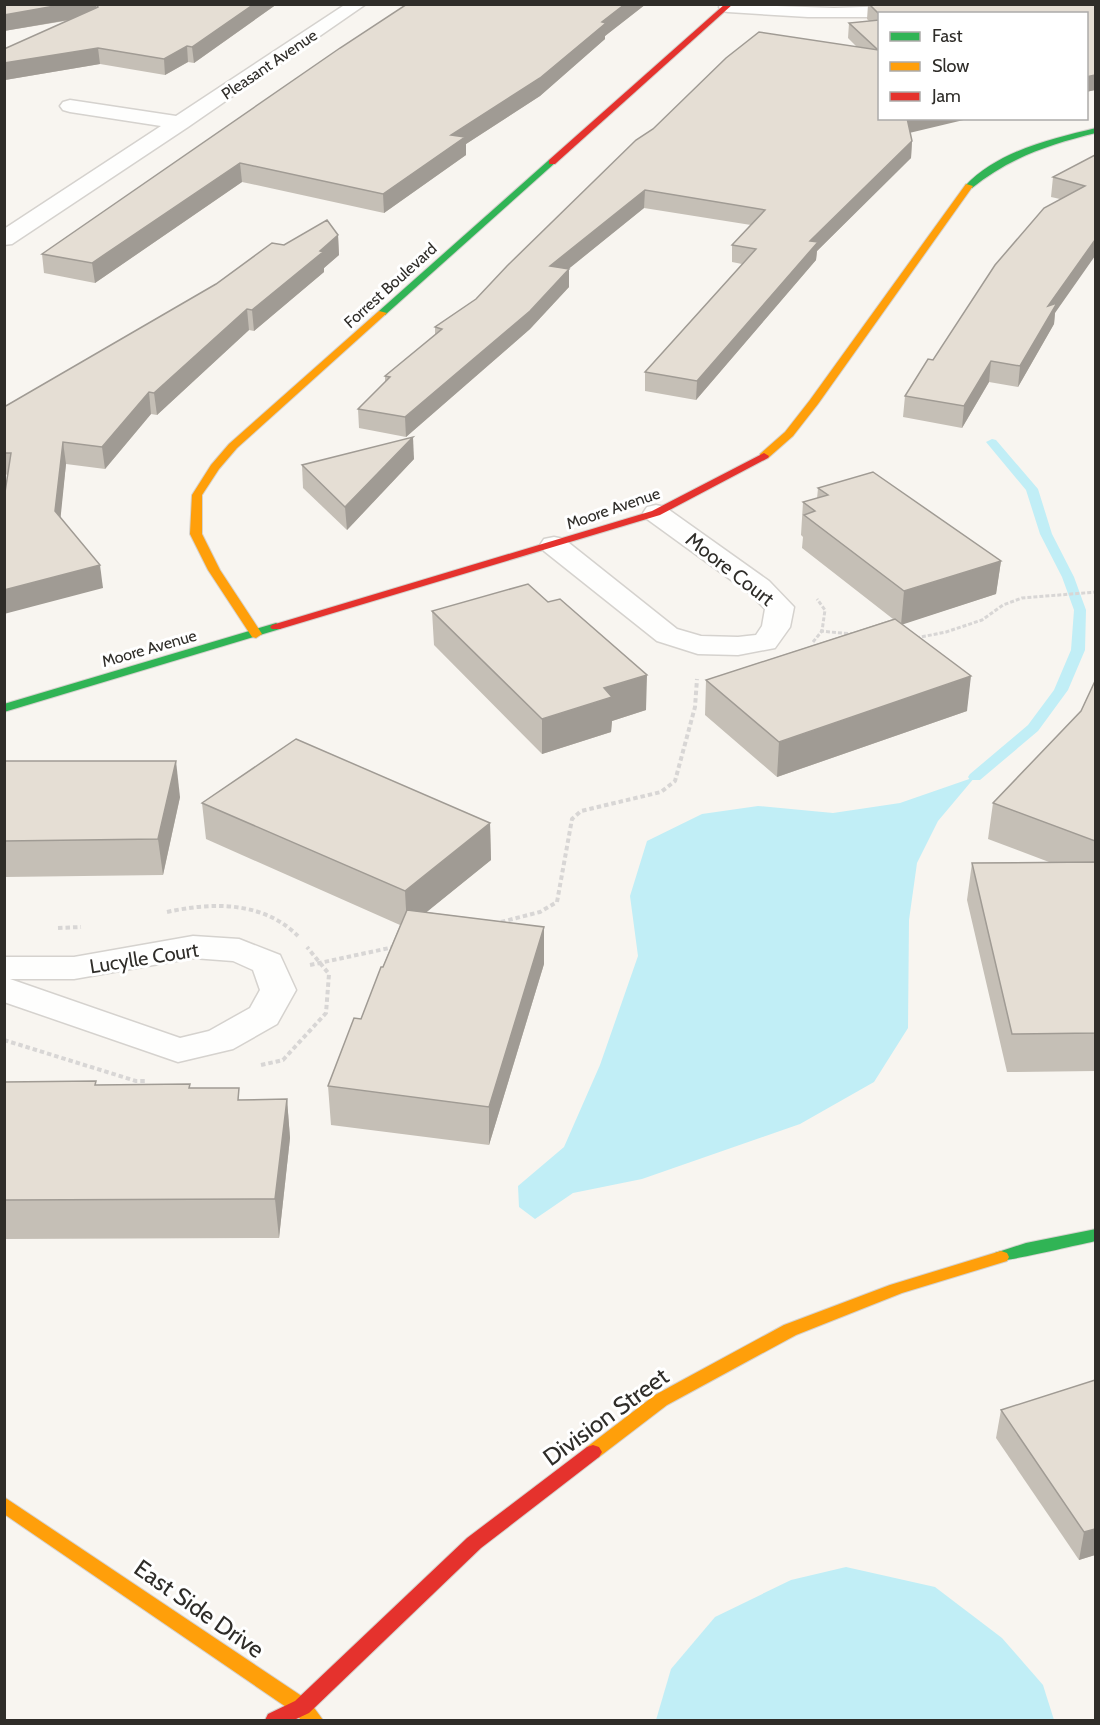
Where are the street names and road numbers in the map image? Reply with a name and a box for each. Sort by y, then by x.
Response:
street label: Pleasant Avenue [218,25,321,103]
street label: Forrest Boulevard [340,239,441,332]
street label: Moore Avenue [564,484,662,533]
street label: Moore Court [681,527,779,611]
street label: Moore Avenue [100,626,199,671]
street label: Lucylle Court [88,937,201,978]
street label: Division Street [537,1361,674,1472]
street label: East Side Drive [129,1553,270,1664]

